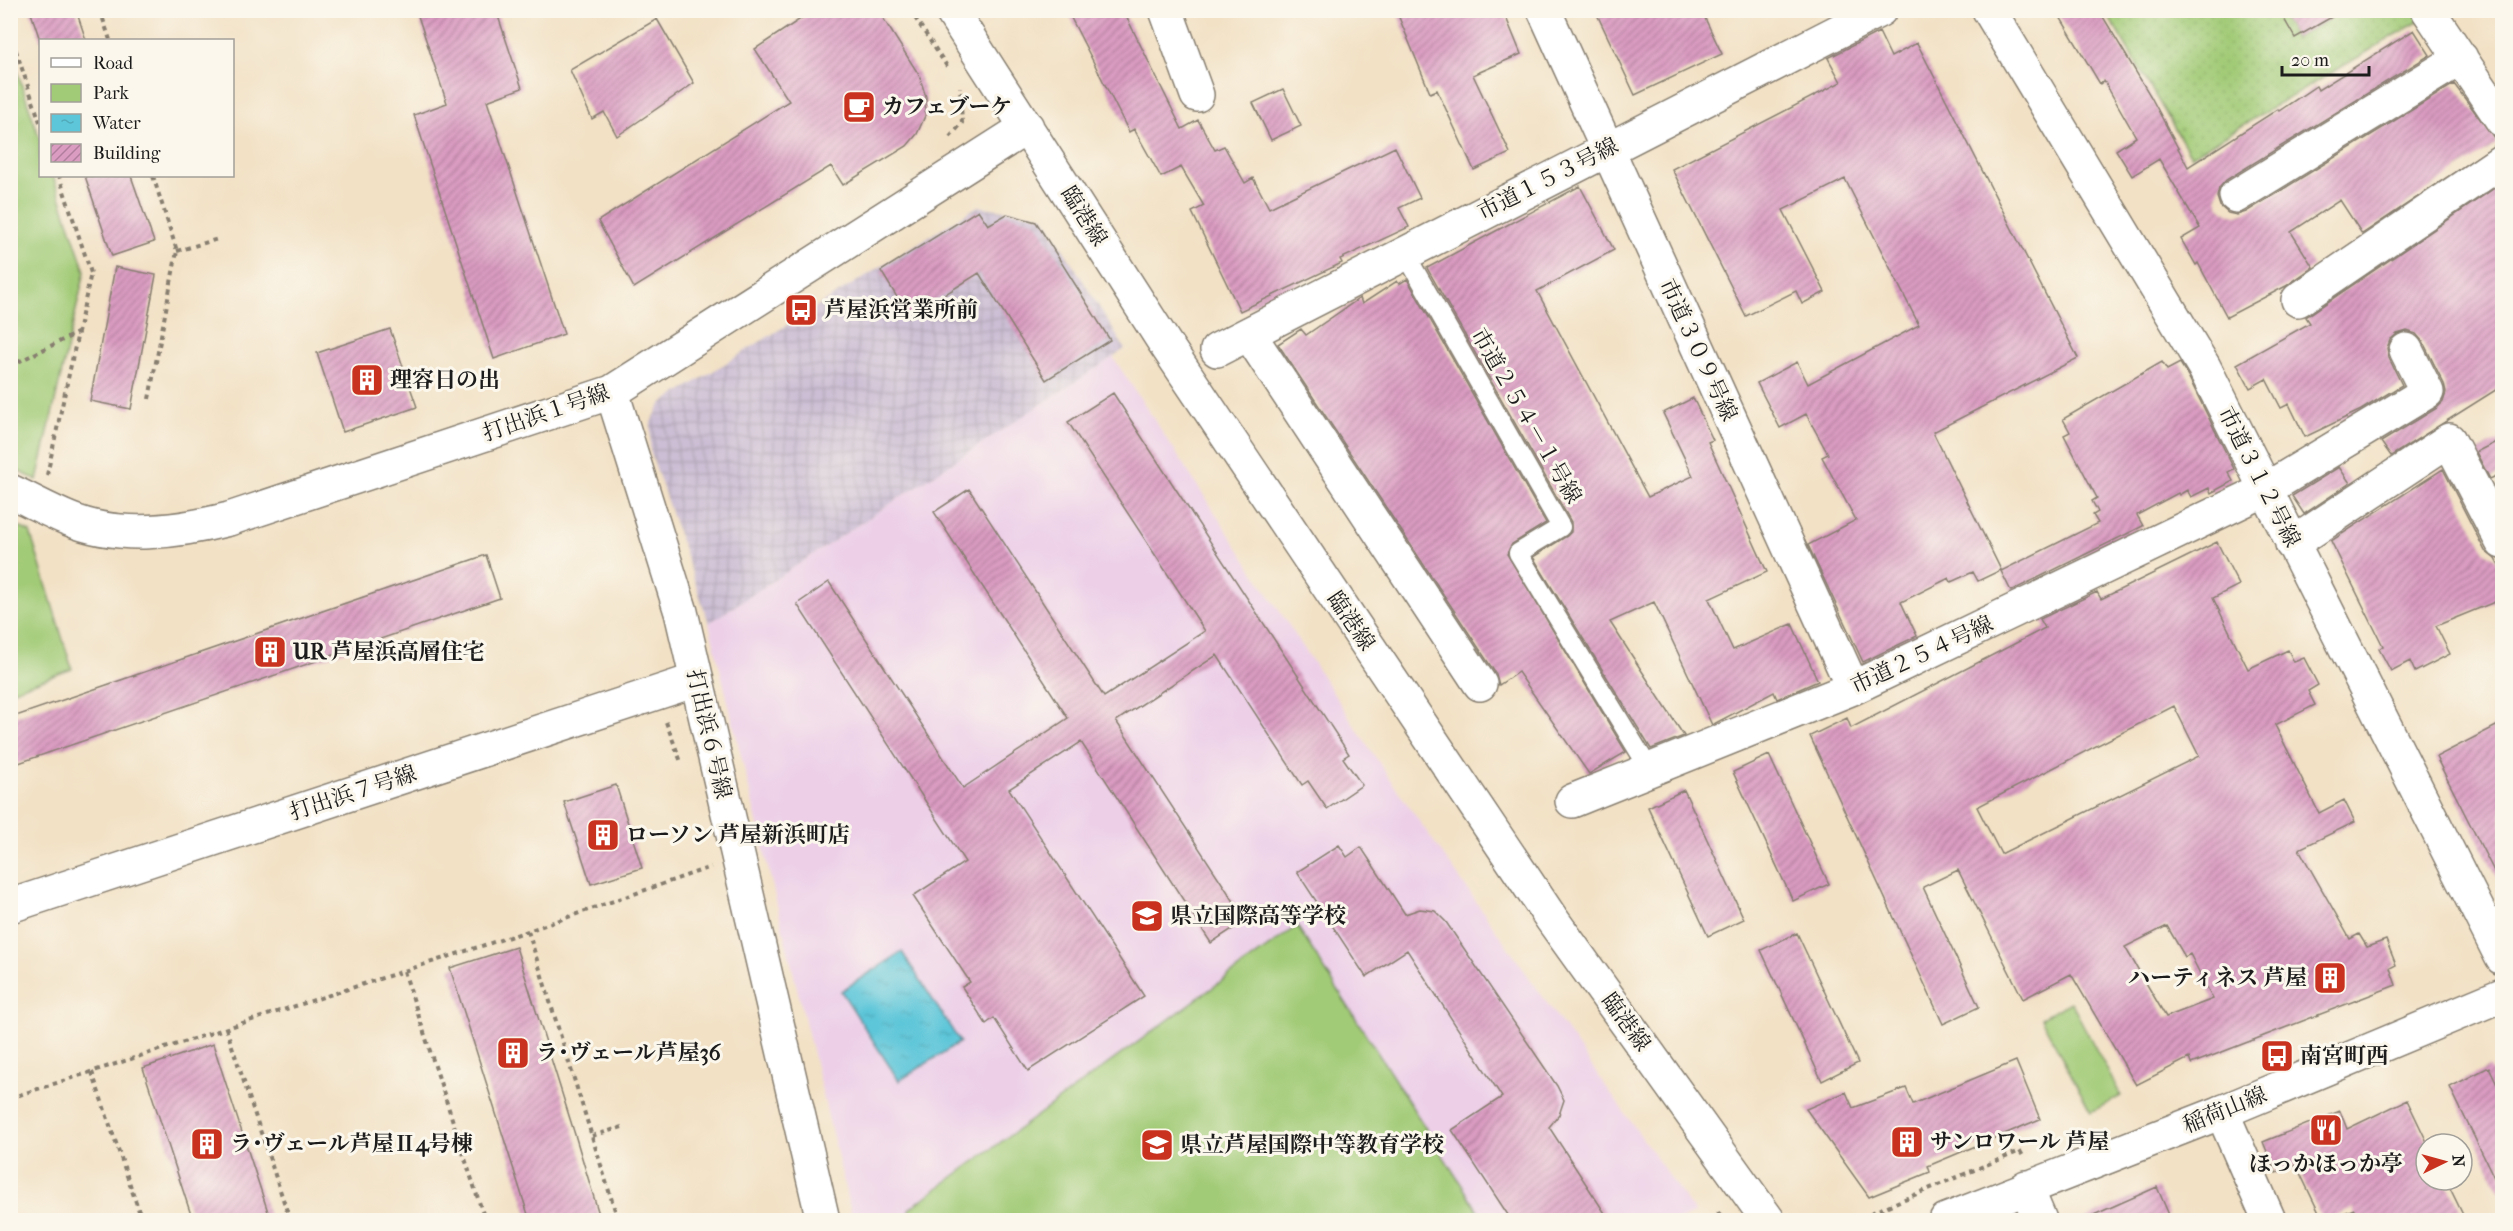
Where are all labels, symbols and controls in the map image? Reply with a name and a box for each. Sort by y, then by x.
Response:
legend [39,39,234,177]
scale bar [2282,39,2369,77]
text: 20 m [2291,50,2329,71]
text: Road [93,53,133,74]
text: Park [93,83,130,104]
cafe icon: カフェブーケ [841,89,877,125]
place label: カフェブーケ [882,94,1012,120]
text: Water [92,113,141,134]
street label: 市道１５３号線 [1473,132,1623,226]
text: Building [93,143,161,164]
street label: 臨港線 [1055,181,1113,251]
street label: 市道３０９号線 [1654,275,1742,425]
bus stop icon: 芦屋浜営業所前 [783,292,819,328]
place label: 芦屋浜営業所前 [824,297,978,323]
street label: 市道２５４－１号線 [1465,324,1587,508]
building icon: 理容日の出 [349,362,385,398]
place label: 理容日の出 [390,367,500,393]
street label: 打出浜１号線 [479,379,613,447]
street label: 市道３１２号線 [2212,402,2306,552]
street label: 臨港線 [1322,586,1380,656]
street label: 市道２５４号線 [1847,611,1997,699]
building icon: UR 芦屋浜高層住宅 [252,634,288,670]
place label: UR 芦屋浜高層住宅 [292,639,485,665]
street label: 打出浜６号線 [681,667,737,801]
street label: 打出浜７号線 [286,760,420,826]
building icon: ローソン 芦屋新浜町店 [585,817,621,853]
place label: ローソン 芦屋新浜町店 [626,822,850,848]
school or university icon: 県立国際高等学校 [1129,898,1165,934]
place label: 県立国際高等学校 [1170,903,1346,929]
building icon: ハーティネス 芦屋 [2312,960,2348,996]
place label: ハーティネス 芦屋 [2128,965,2307,991]
street label: 臨港線 [1596,988,1656,1056]
building icon: ラ･ヴェール芦屋36 [495,1035,531,1071]
bus stop icon: 南宮町西 [2259,1038,2295,1074]
place label: ラ･ヴェール芦屋36 [536,1040,722,1066]
place label: 南宮町西 [2300,1043,2388,1069]
street label: 稲荷山線 [2179,1081,2271,1139]
restaurant icon: ほっかほっか亭 [2308,1112,2344,1148]
building icon: サンロワール 芦屋 [1889,1124,1925,1160]
building icon: ラ･ヴェール芦屋Ⅱ4号棟 [189,1126,225,1162]
school or university icon: 県立芦屋国際中等教育学校 [1139,1127,1175,1163]
place label: サンロワール 芦屋 [1930,1129,2109,1155]
place label: ラ･ヴェール芦屋Ⅱ4号棟 [230,1131,473,1157]
place label: 県立芦屋国際中等教育学校 [1180,1132,1444,1158]
north arrow [2414,1132,2474,1192]
place label: ほっかほっか亭 [2249,1151,2403,1177]
text: N [2448,1154,2469,1168]

